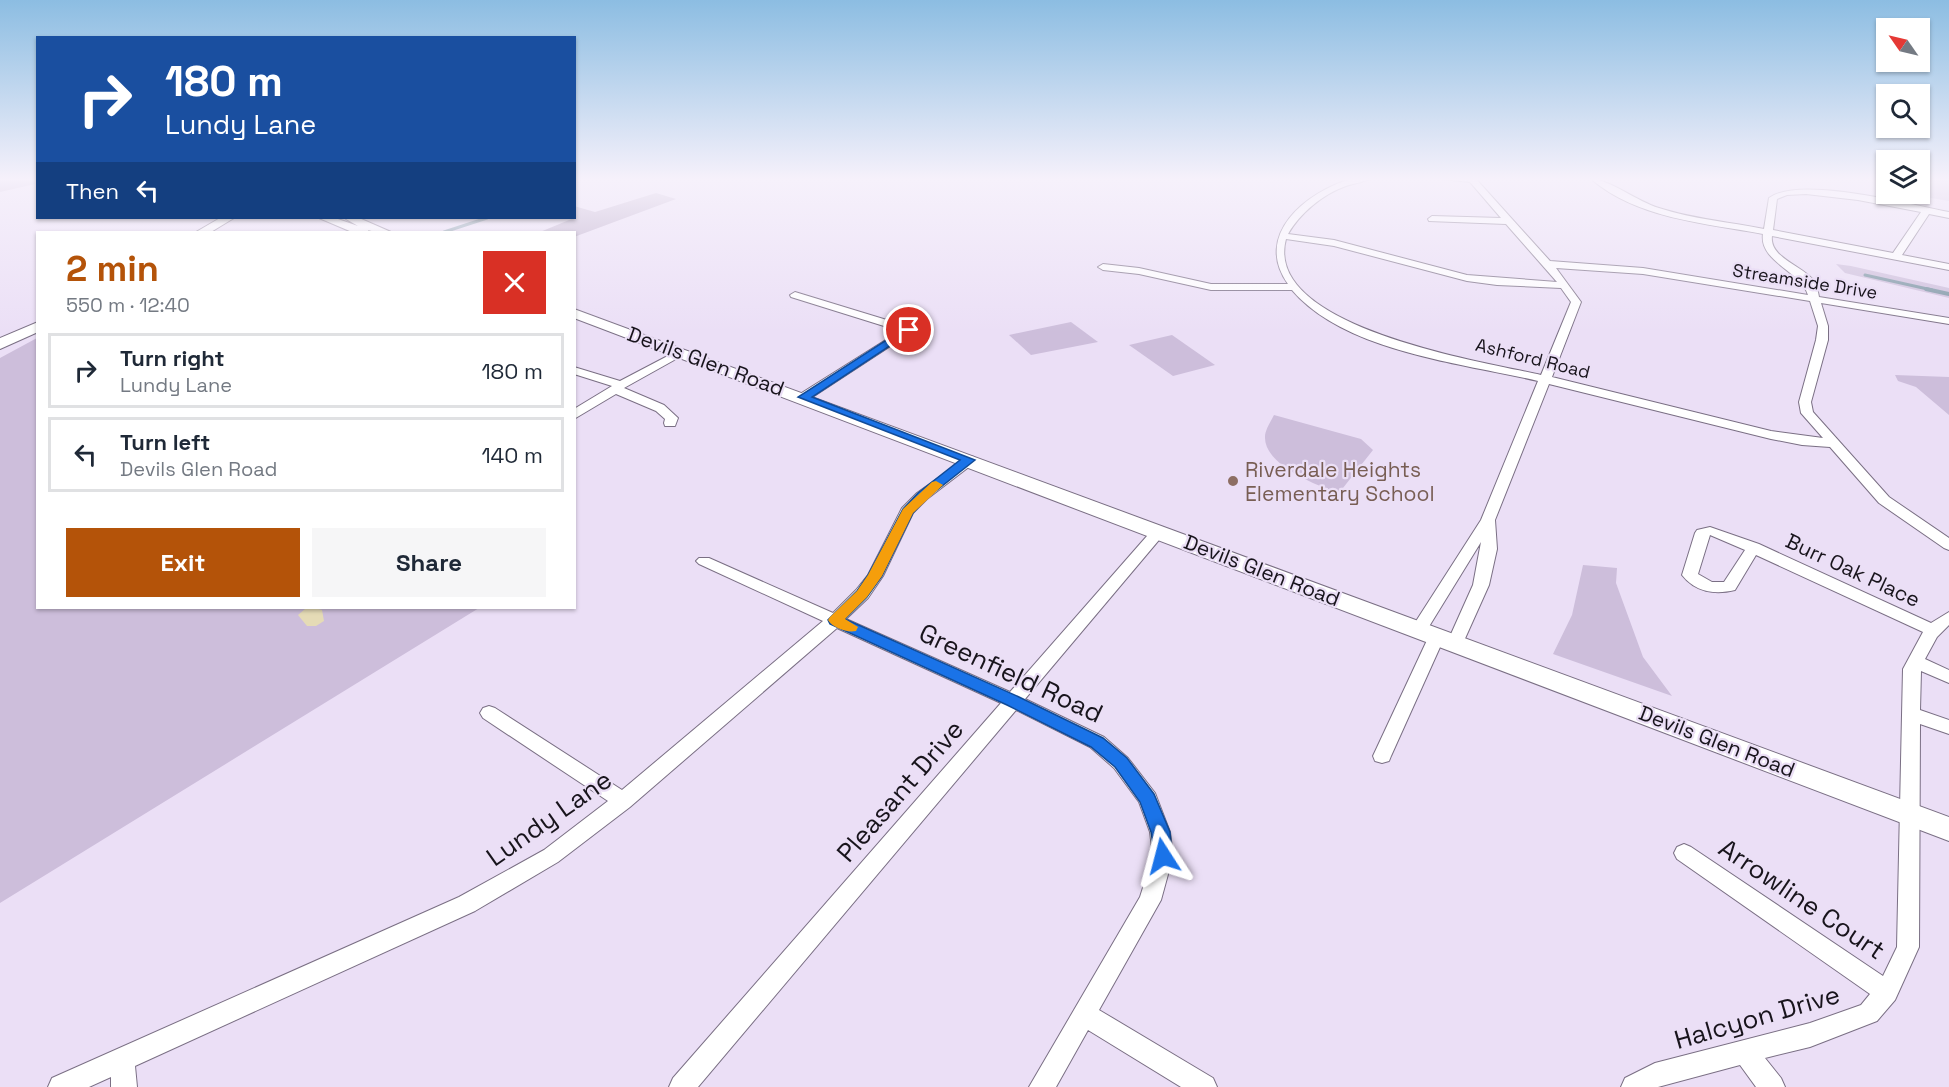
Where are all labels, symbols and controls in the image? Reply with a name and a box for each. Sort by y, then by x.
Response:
north arrow [1876,18,1930,72]
map controls [1876,18,1930,204]
text: 180 m [165,55,283,108]
icon: right [66,60,144,138]
button: search [1876,84,1930,138]
text: Lundy Lane [165,107,316,142]
button: layers [1876,150,1930,204]
icon: left [131,174,164,207]
text: Then [66,177,119,205]
text: 2 min [66,246,159,292]
button: close [483,251,546,314]
street label: Streamside Drive [1731,258,1879,304]
text: 550 m · 12:40 [66,292,190,318]
pin [883,304,934,355]
icon: arrive [892,313,925,346]
street label: Devils Glen Road [624,320,788,402]
street label: Ashford Road [1473,333,1593,383]
text: Turn right [120,344,225,372]
icon: right [69,354,102,387]
text: 180 m [481,357,543,385]
text: Lundy Lane [120,372,232,398]
text: Turn left [120,428,210,456]
icon: left [69,438,102,471]
text: 140 m [481,441,543,469]
text: Devils Glen Road [120,456,277,482]
place label: Riverdale Heights Elementary School [1245,456,1435,507]
marker: Riverdale Heights Elementary School [1226,474,1240,488]
street label: Burr Oak Place [1781,527,1925,613]
button: Exit [66,528,300,597]
button: Share [312,528,546,597]
street label: Devils Glen Road [1180,528,1344,612]
street label: Greenfield Road [914,616,1108,730]
street label: Devils Glen Road [1635,699,1799,783]
street label: Pleasant Drive [829,713,971,869]
street label: Lundy Lane [480,762,618,874]
position arrow [1131,824,1195,888]
street label: Arrowline Court [1712,831,1892,967]
street label: Halcyon Drive [1670,977,1844,1057]

